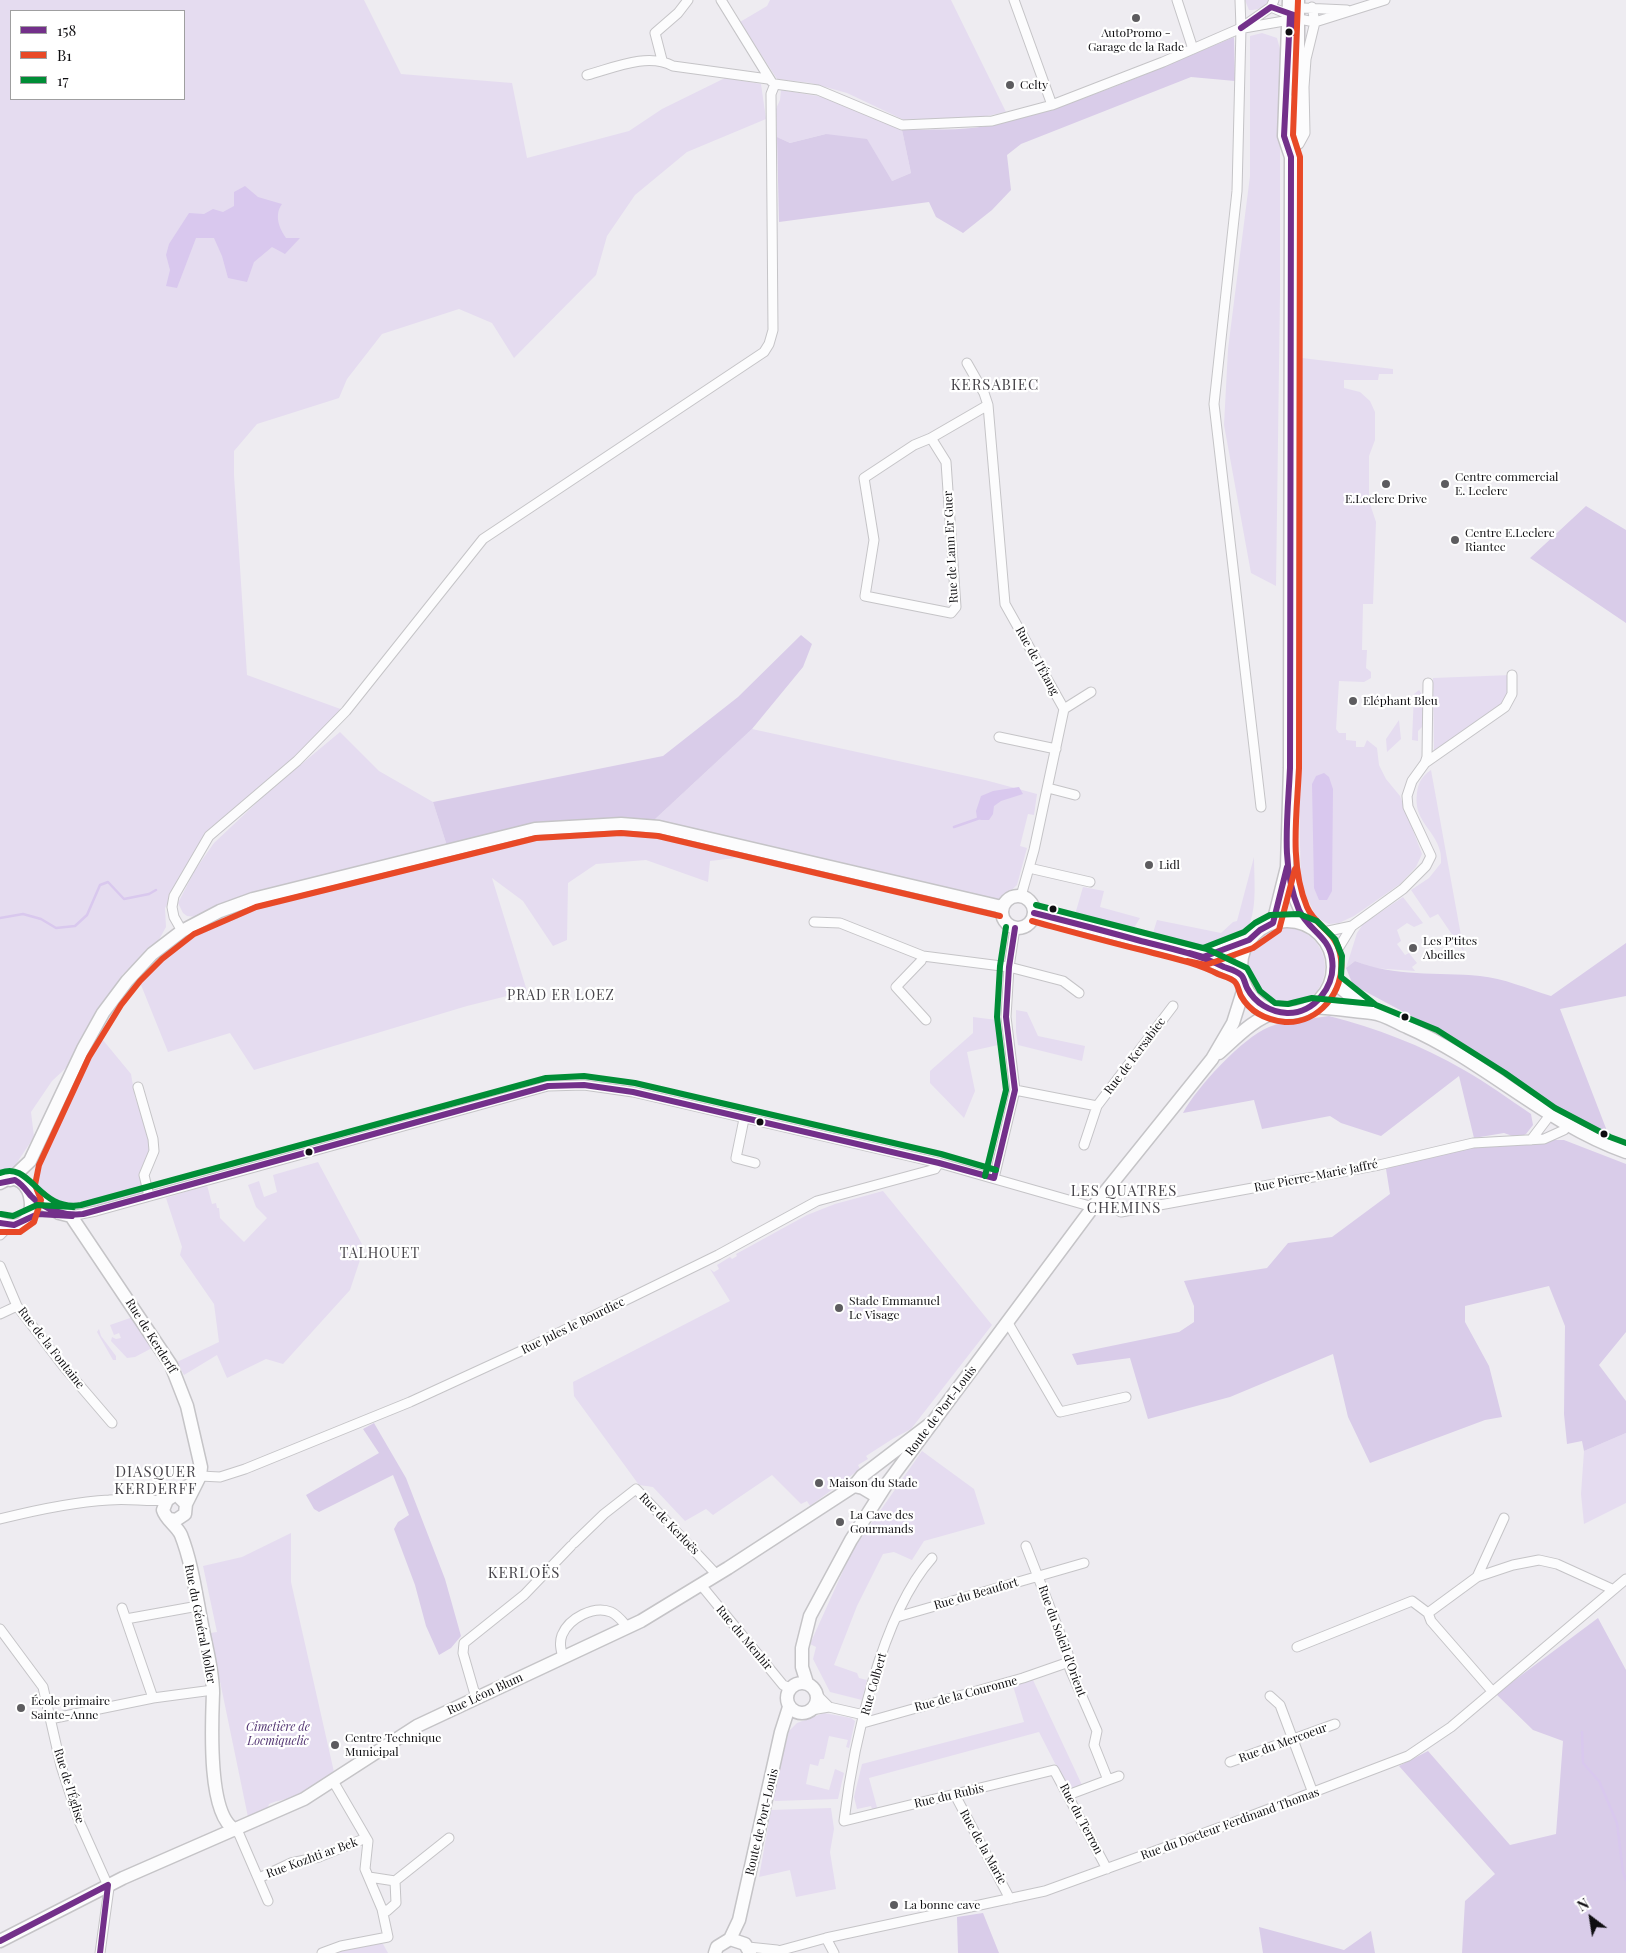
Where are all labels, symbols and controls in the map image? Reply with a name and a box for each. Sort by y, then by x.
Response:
legend [10,10,185,100]
marker: AutoPromo - Garage de la Rade [1130,12,1142,24]
text: 158 [57,20,76,40]
place label: AutoPromo - Garage de la Rade [1088,26,1184,54]
unlabelled marker [1284,27,1294,37]
text: B1 [57,45,72,65]
text: 17 [57,70,69,90]
place label: Celty [1020,78,1048,92]
marker: Celty [1004,79,1016,91]
district label: KERSABIEC [950,376,1040,394]
place label: Centre commercial E. Leclerc [1455,470,1559,498]
marker: E.Leclerc Drive [1380,478,1392,490]
marker: Centre commercial E. Leclerc [1439,478,1451,490]
street label: Rue de Lann Er Guer [941,490,961,604]
place label: E.Leclerc Drive [1345,492,1427,506]
place label: Centre E.Leclerc Riantec [1465,526,1555,554]
marker: Centre E.Leclerc Riantec [1449,534,1461,546]
street label: Rue de l'Étang [1012,624,1062,698]
place label: Eléphant Bleu [1363,694,1438,708]
marker: Eléphant Bleu [1347,695,1359,707]
place label: Lidl [1159,858,1180,872]
marker: Lidl [1143,859,1155,871]
unlabelled marker [1048,904,1058,914]
place label: Les P'tites Abeilles [1423,934,1477,962]
marker: Les P'tites Abeilles [1407,942,1419,954]
district label: PRAD ER LOEZ [506,988,616,1004]
unlabelled marker [1400,1012,1410,1022]
street label: Rue de Kersabiec [1101,1015,1169,1097]
unlabelled marker [755,1117,765,1127]
unlabelled marker [1599,1129,1609,1139]
unlabelled marker [304,1147,314,1157]
street label: Rue Pierre-Marie Jaffré [1253,1157,1379,1195]
district label: LES QUATRES CHEMINS [1069,1182,1179,1217]
district label: TALHOUET [339,1246,421,1262]
place label: Stade Emmanuel Le Visage [849,1294,940,1322]
street label: Rue Jules le Bourdiec [519,1295,627,1357]
street label: Rue de Kerderff [122,1296,180,1376]
marker: Stade Emmanuel Le Visage [833,1302,845,1314]
street label: Rue de la Fontaine [15,1304,87,1392]
street label: Route de Port-Louis [902,1363,980,1459]
district label: DIASQUER KERDERFF [113,1463,199,1498]
place label: Maison du Stade [829,1476,918,1490]
marker: Maison du Stade [813,1477,825,1489]
street label: Rue de Kerloës [636,1490,702,1558]
place label: La Cave des Gourmands [850,1508,913,1536]
marker: La Cave des Gourmands [834,1516,846,1528]
street label: Rue du Général Moller [181,1563,219,1685]
district label: KERLOËS [487,1564,561,1582]
street label: Rue du Beaufort [932,1575,1020,1613]
street label: Rue du Soleil d'Orient [1035,1583,1089,1699]
street label: Rue du Menhir [713,1603,775,1673]
street label: Rue Colbert [858,1651,890,1717]
street label: Rue Léon Blum [445,1670,525,1718]
street label: Rue de la Couronne [913,1673,1019,1715]
place label: École primaire Sainte-Anne [31,1694,110,1722]
marker: École primaire Sainte-Anne [15,1702,27,1714]
park label: Cimetière de Locmiquelic [246,1720,310,1748]
street label: Rue du Mercoeur [1237,1720,1329,1766]
place label: Centre Technique Municipal [345,1731,441,1759]
marker: Centre Technique Municipal [329,1739,341,1751]
street label: Rue de l'Église [51,1747,87,1825]
street label: Route de Port-Louis [743,1767,781,1877]
street label: Rue du Rubis [913,1781,985,1811]
street label: Rue du Terron [1056,1781,1106,1857]
street label: Rue du Docteur Ferdinand Thomas [1139,1785,1321,1863]
street label: Rue de la Marie [956,1807,1010,1887]
street label: Rue Kozhti ar Bek [264,1835,360,1881]
north arrow [1566,1893,1616,1943]
text: N [1574,1894,1592,1915]
place label: La bonne cave [904,1898,980,1912]
marker: La bonne cave [888,1899,900,1911]

